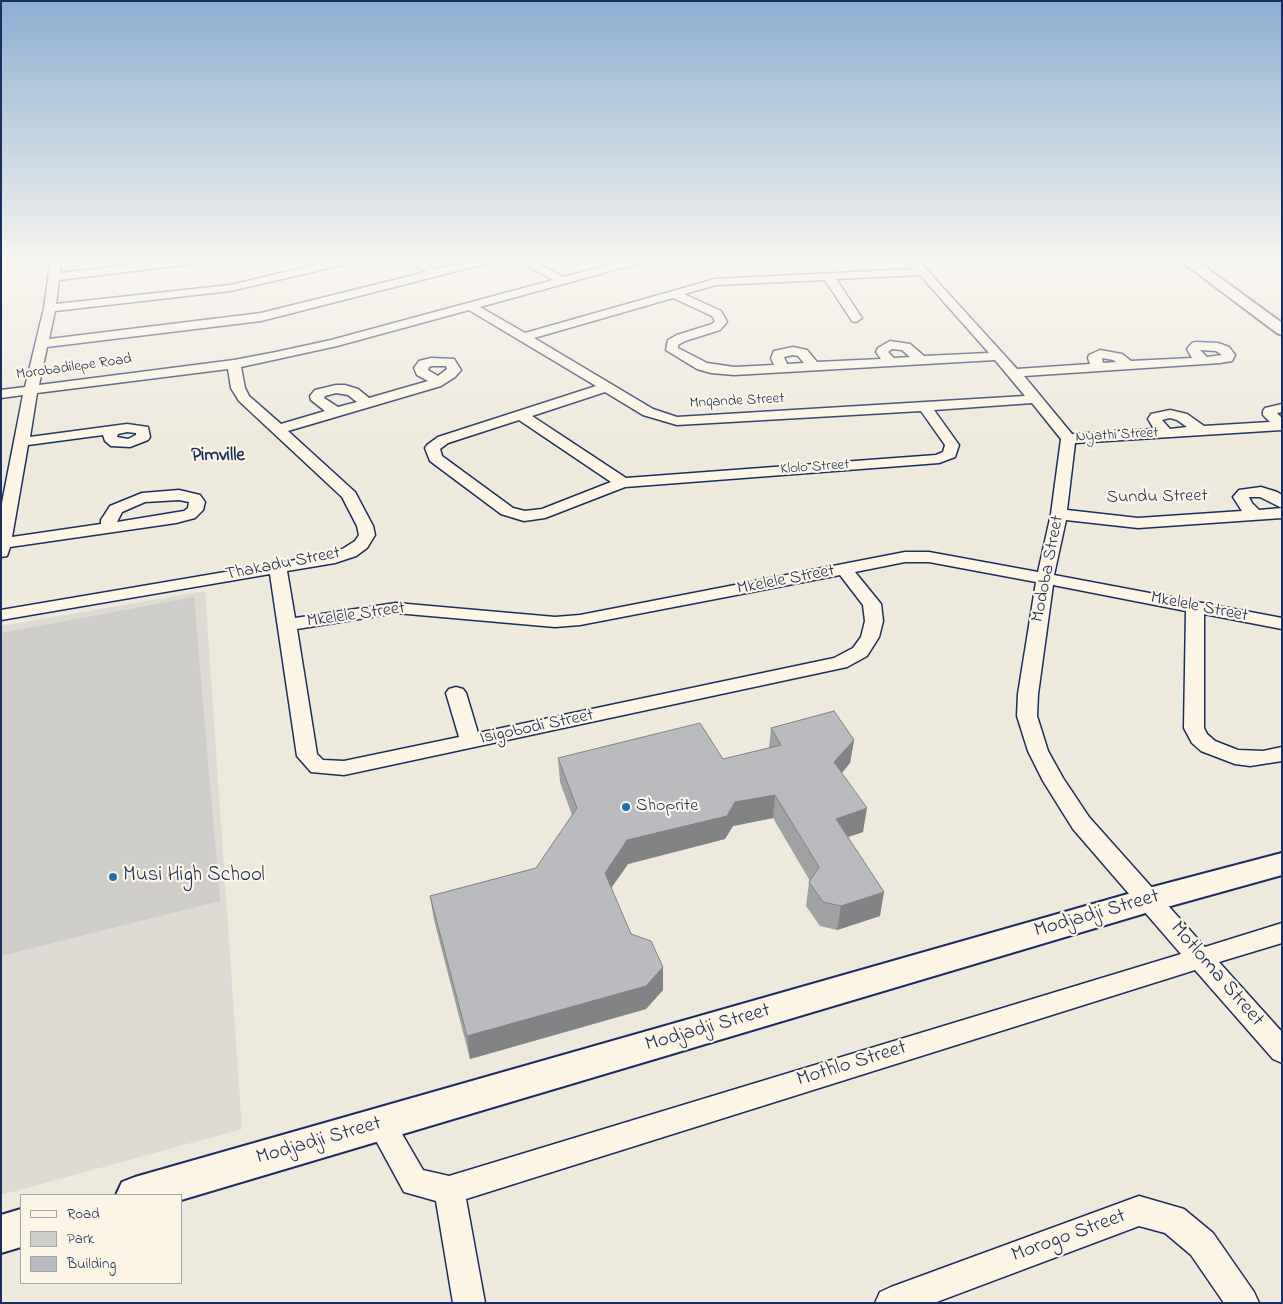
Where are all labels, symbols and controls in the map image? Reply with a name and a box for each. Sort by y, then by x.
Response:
street label: Morobadilepe Road [15,351,133,385]
street label: Mnqande Street [689,391,785,413]
street label: Nyathi Street [1075,425,1159,447]
district label: Pimville [191,446,245,468]
street label: Klolo Street [780,457,850,479]
street label: Sundu Street [1106,486,1208,510]
street label: Modoba Street [1028,514,1070,624]
street label: Thakadu Street [224,543,342,587]
street label: Mkelele Street [735,561,837,601]
street label: Mkelele Street [1148,588,1250,628]
street label: Mkelele Street [306,598,406,634]
street label: Isigobodi Street [478,705,596,751]
place label: Shoprite [636,796,698,818]
marker: Shoprite [620,801,632,813]
place label: Musi High School [123,864,265,890]
marker: Musi High School [107,871,119,883]
street label: Modjadji Street [1032,885,1162,945]
street label: Motloma Street [1164,917,1268,1033]
street label: Modjadji Street [643,999,773,1059]
street label: Mothlo Street [794,1036,910,1094]
street label: Modjadji Street [254,1112,384,1172]
legend [20,1194,182,1284]
text: Road [67,1203,100,1225]
street label: Morogo Street [1008,1205,1130,1269]
text: Park [67,1228,94,1250]
text: Building [67,1253,116,1275]

